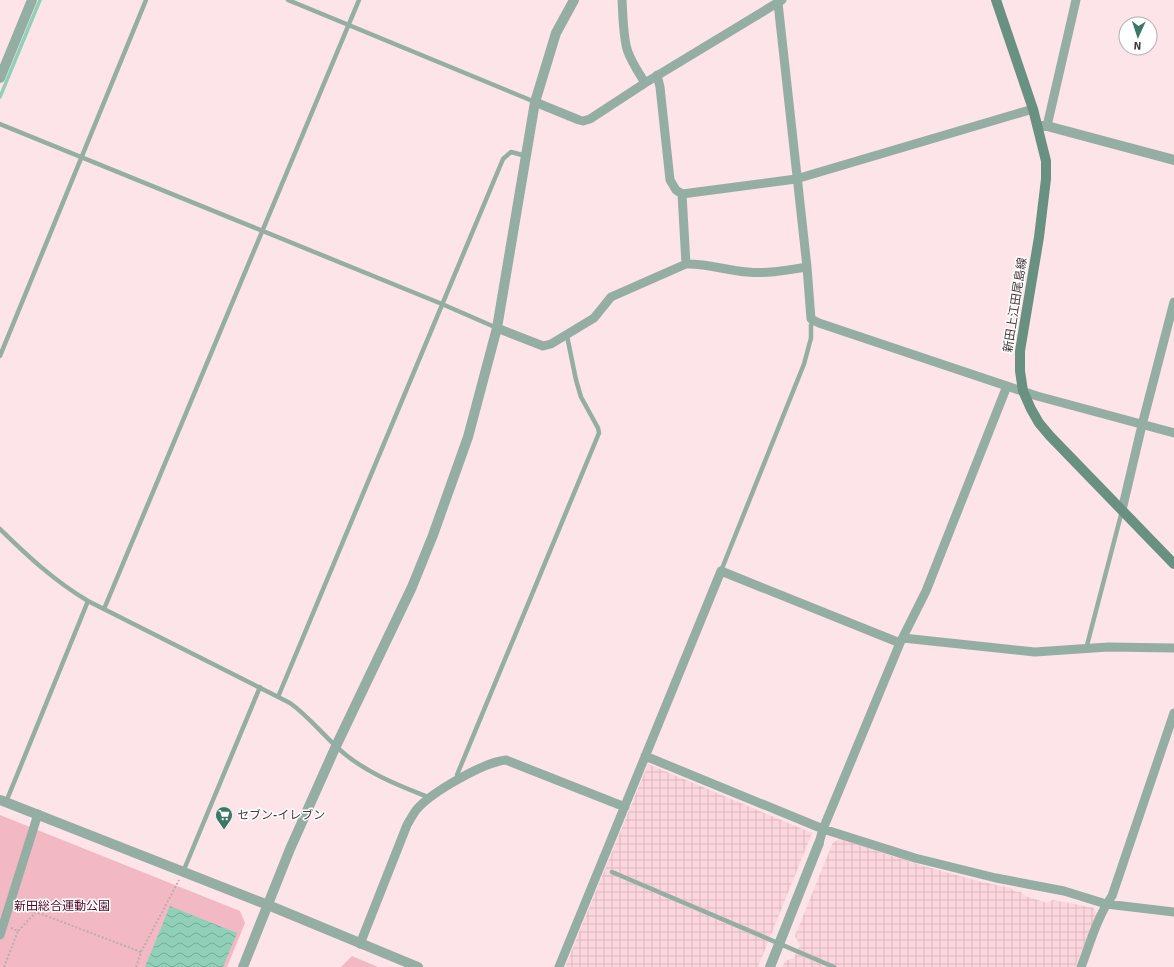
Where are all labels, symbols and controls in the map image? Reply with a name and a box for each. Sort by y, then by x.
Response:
north arrow [1118,16,1158,56]
text: N [1133,39,1142,52]
street label: 新田上江田尾島線 [1001,256,1030,354]
supermarket icon: セブン-イレブン [214,805,234,830]
place label: セブン-イレブン [237,808,325,823]
park label: 新田総合運動公園 [14,899,110,914]

